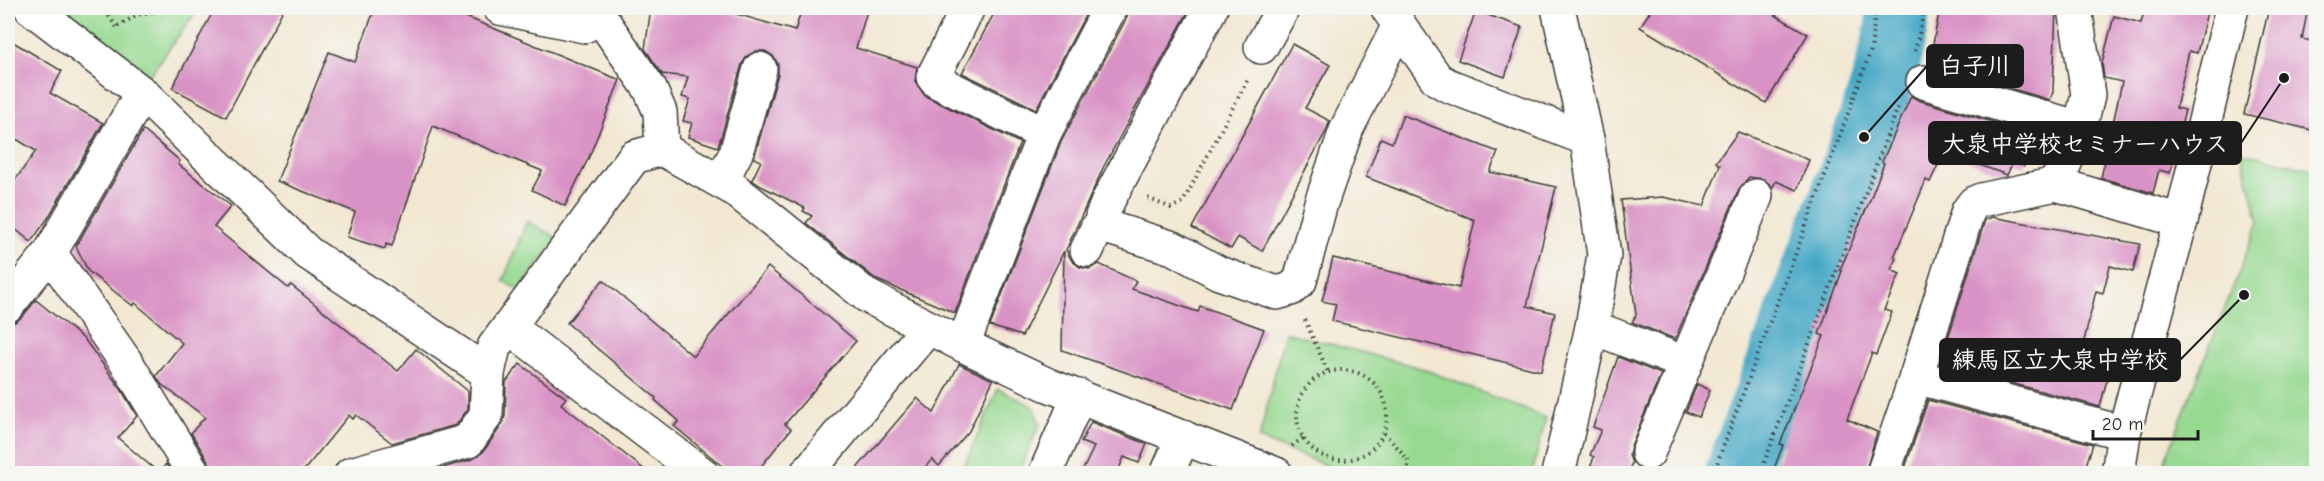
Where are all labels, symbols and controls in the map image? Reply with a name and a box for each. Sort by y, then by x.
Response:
callout: 白子川 [1927,45,2023,87]
text: 白子川 [1939,52,2011,80]
callout: 大泉中学校セミナーハウス [1929,122,2241,164]
text: 大泉中学校セミナーハウス [1942,130,2228,158]
callout: 練馬区立大泉中学校 [1940,339,2180,381]
text: 練馬区立大泉中学校 [1952,346,2168,374]
scale bar [2093,403,2198,441]
text: 20 m [2102,414,2143,435]

